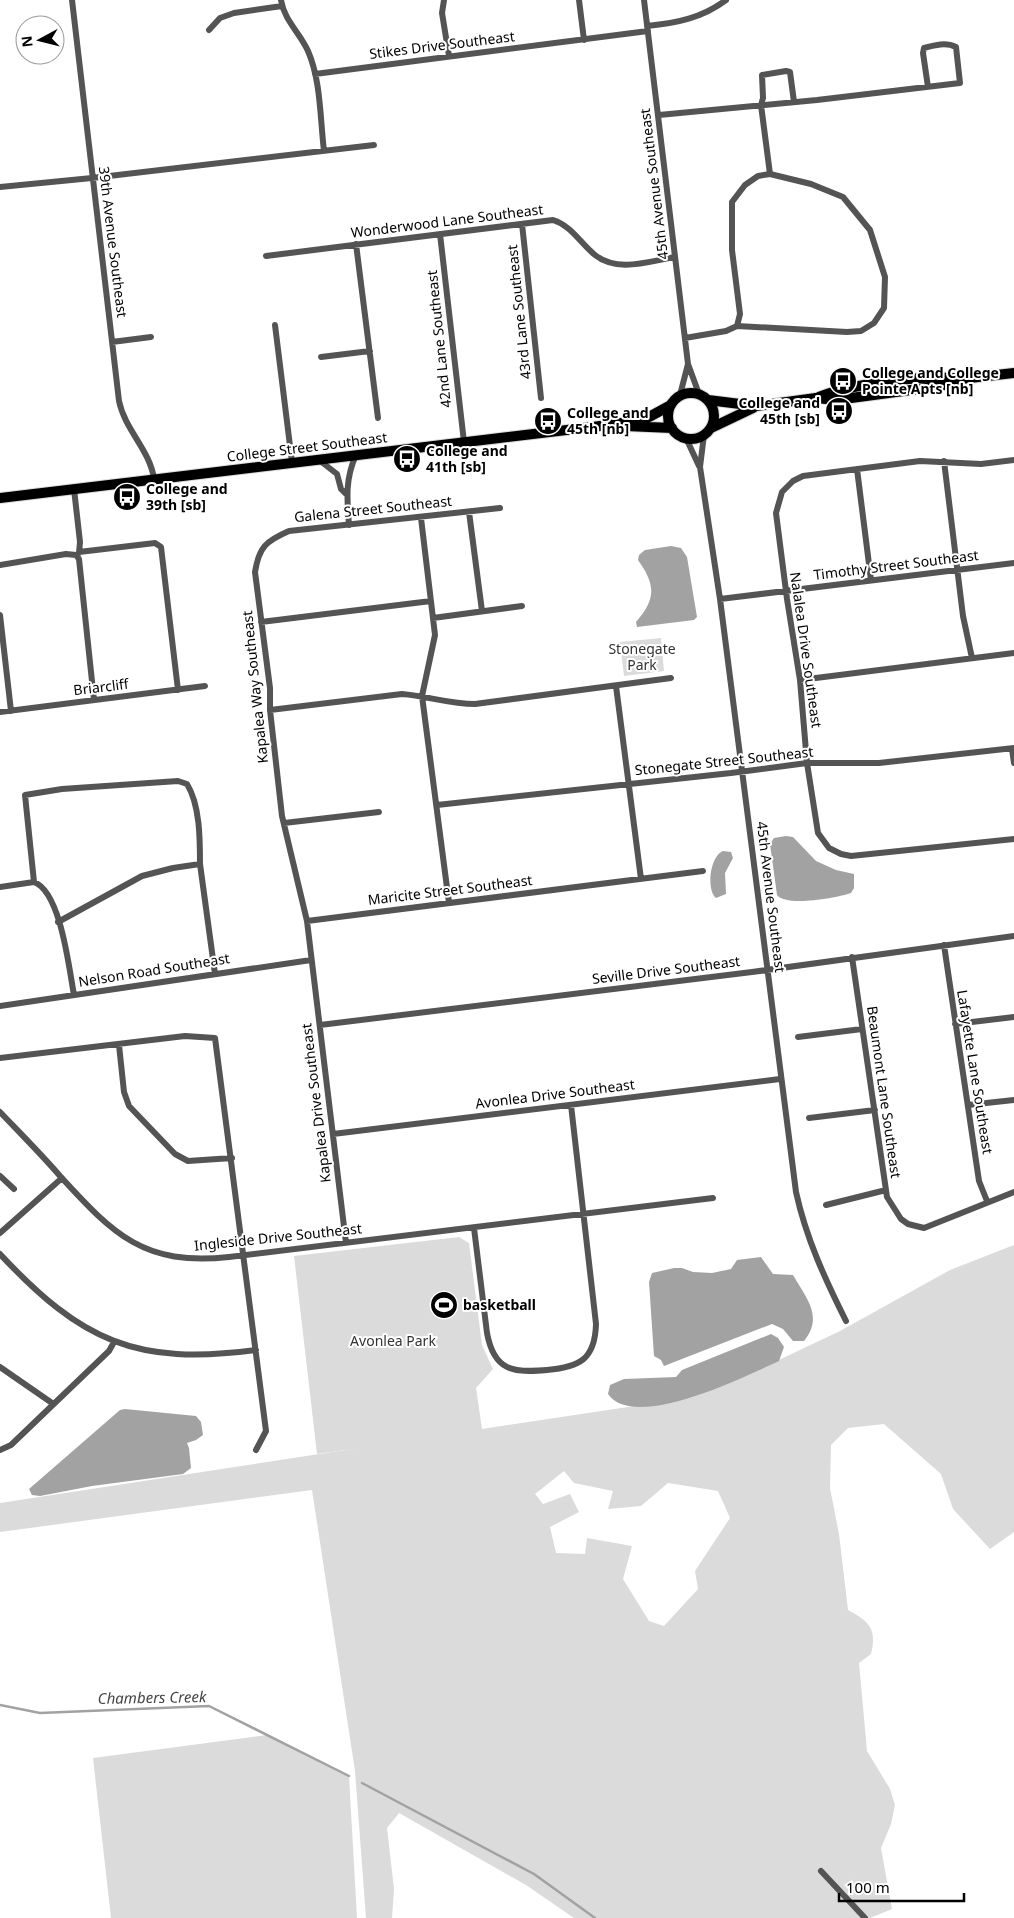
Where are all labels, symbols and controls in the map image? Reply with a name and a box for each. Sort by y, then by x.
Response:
north arrow [15,15,65,65]
street label: Stikes Drive Southeast [368,26,516,63]
text: N [16,35,37,48]
street label: 45th Avenue Southeast [635,107,672,261]
street label: 39th Avenue Southeast [95,165,132,319]
street label: Wonderwood Lane Southeast [350,199,544,242]
street label: 43rd Lane Southeast [502,244,535,380]
street label: 42nd Lane Southeast [422,269,455,409]
place label: College and College Pointe Apts [nb] [862,363,999,398]
bus stop icon: College and College Pointe Apts [nb] [828,366,858,396]
place label: College and 45th [sb] [738,393,820,428]
bus stop icon: College and 45th [sb] [824,396,854,426]
place label: College and 45th [nb] [567,403,649,438]
bus stop icon: College and 45th [nb] [533,406,563,436]
street label: College Street Southeast [226,427,388,466]
place label: College and 41th [sb] [426,441,508,476]
bus stop icon: College and 41th [sb] [392,444,422,474]
place label: College and 39th [sb] [146,479,228,514]
bus stop icon: College and 39th [sb] [112,482,142,512]
street label: Galena Street Southeast [293,491,453,526]
street label: Timothy Street Southeast [812,545,980,584]
street label: Nalalea Drive Southeast [786,571,827,729]
street label: Kapalea Way Southeast [237,610,272,764]
park label: Stonegate Park [608,639,676,674]
street label: Briarcliff [72,674,131,699]
street label: Stonegate Street Southeast [634,742,814,779]
street label: 45th Avenue Southeast [753,820,790,974]
street label: Maricite Street Southeast [367,870,533,909]
street label: Nelson Road Southeast [77,948,231,991]
street label: Seville Drive Southeast [591,951,741,988]
street label: Lafayette Lane Southeast [953,988,998,1155]
street label: Beaumont Lane Southeast [863,1005,906,1179]
street label: Kapalea Drive Southeast [296,1022,335,1184]
street label: Avonlea Drive Southeast [474,1074,636,1113]
street label: Ingleside Drive Southeast [193,1218,363,1255]
sports icon: basketball [429,1290,459,1320]
place label: basketball [463,1295,536,1314]
park label: Avonlea Park [350,1331,436,1350]
water label: Chambers Creek [98,1686,207,1708]
scale bar [839,1870,964,1902]
text: 100 m [846,1877,890,1897]

